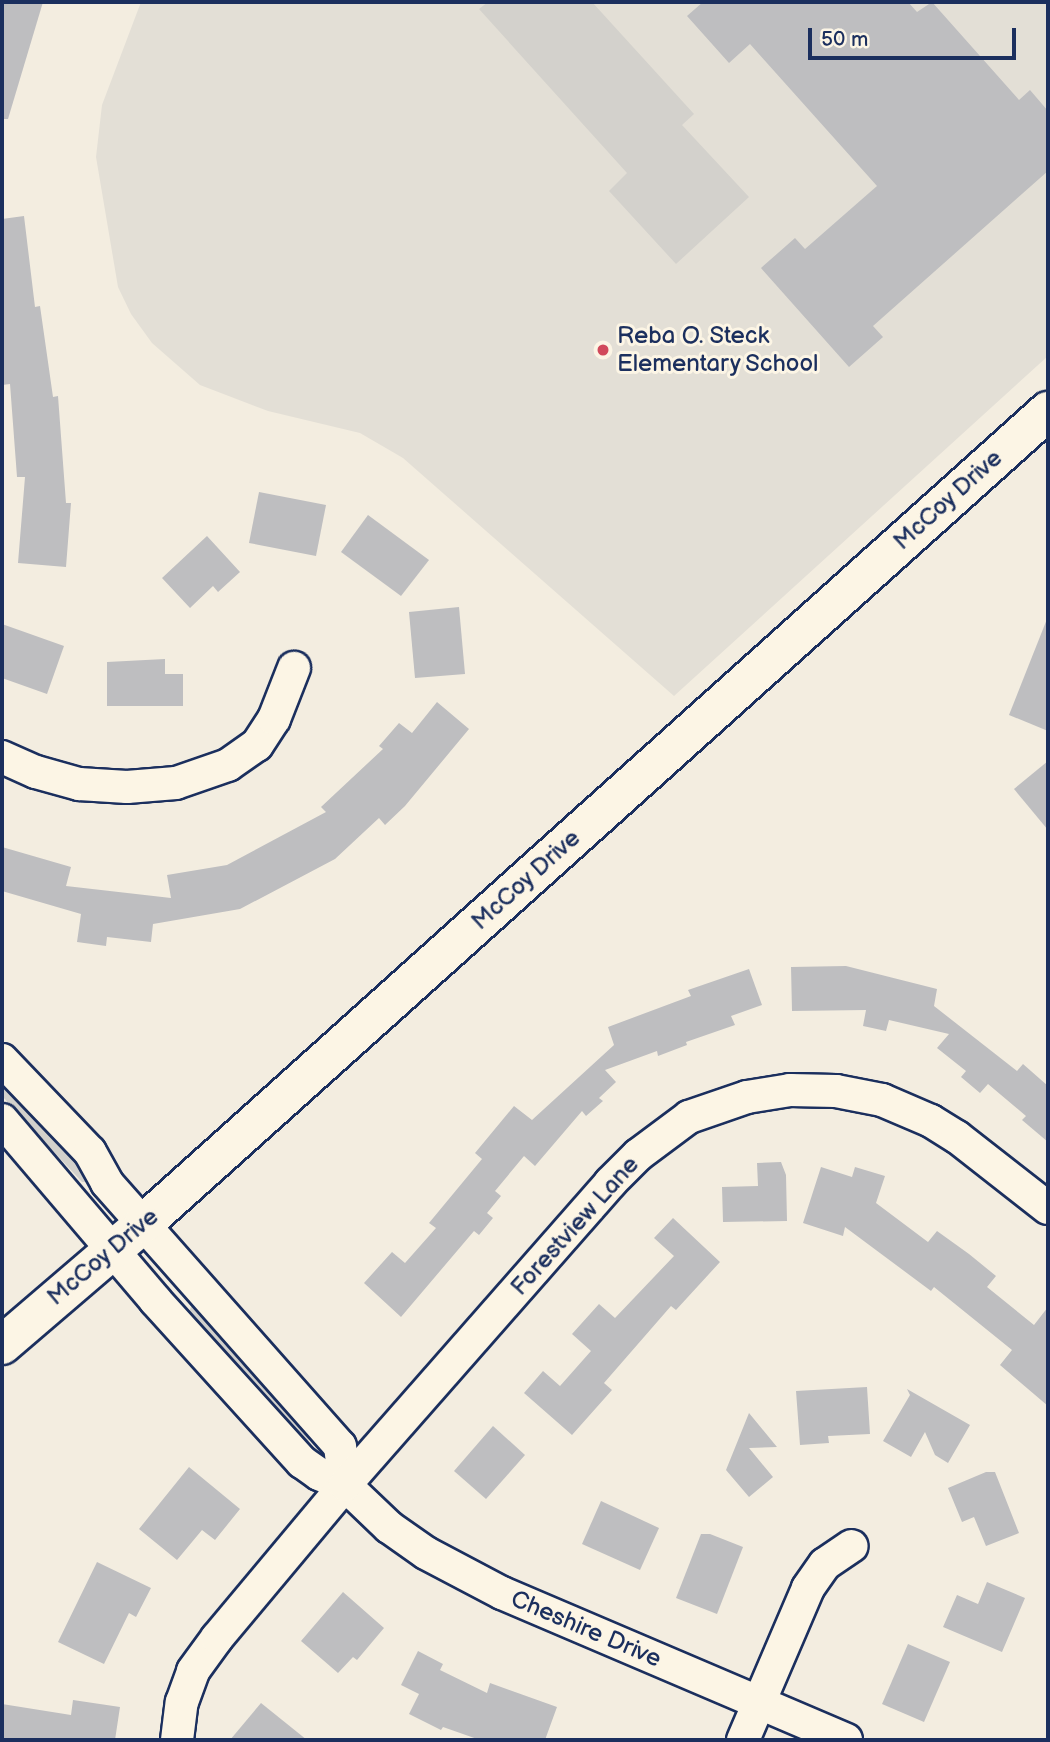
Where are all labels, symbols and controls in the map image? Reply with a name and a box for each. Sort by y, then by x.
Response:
scale bar [812,14,1020,58]
text: 50 m [821,27,868,52]
place label: Reba O. Steck Elementary School [617,322,820,378]
marker: Reba O. Steck Elementary School [595,342,611,358]
street label: McCoy Drive [887,443,1009,557]
street label: McCoy Drive [465,823,587,937]
street label: Forestview Lane [505,1150,645,1302]
street label: McCoy Drive [41,1202,165,1312]
street label: Cheshire Drive [506,1584,666,1674]

